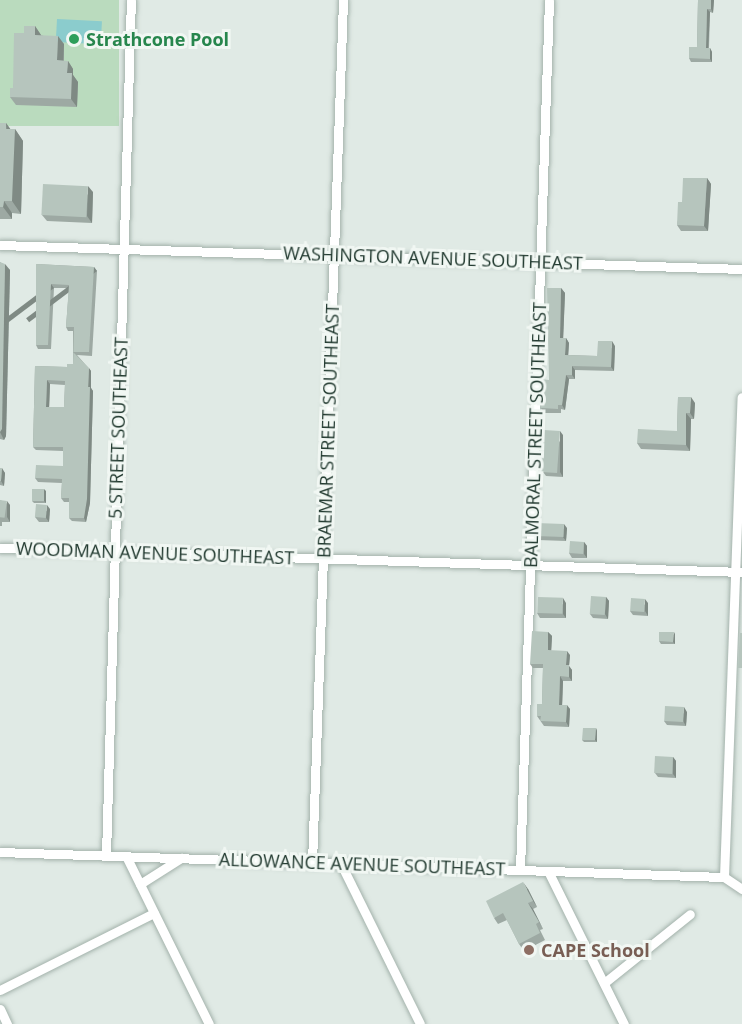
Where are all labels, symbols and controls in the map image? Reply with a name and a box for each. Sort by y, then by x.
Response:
place label: Strathcone Pool [86,28,229,50]
marker: Strathcone Pool [67,32,81,46]
street label: WASHINGTON AVENUE SOUTHEAST [283,242,583,274]
street label: BALMORAL STREET SOUTHEAST [520,302,550,568]
street label: BRAEMAR STREET SOUTHEAST [313,304,343,558]
street label: 5 STREET SOUTHEAST [104,337,132,519]
street label: WOODMAN AVENUE SOUTHEAST [16,537,294,569]
street label: ALLOWANCE AVENUE SOUTHEAST [218,848,506,880]
place label: CAPE School [541,939,650,961]
marker: CAPE School [522,943,536,957]

